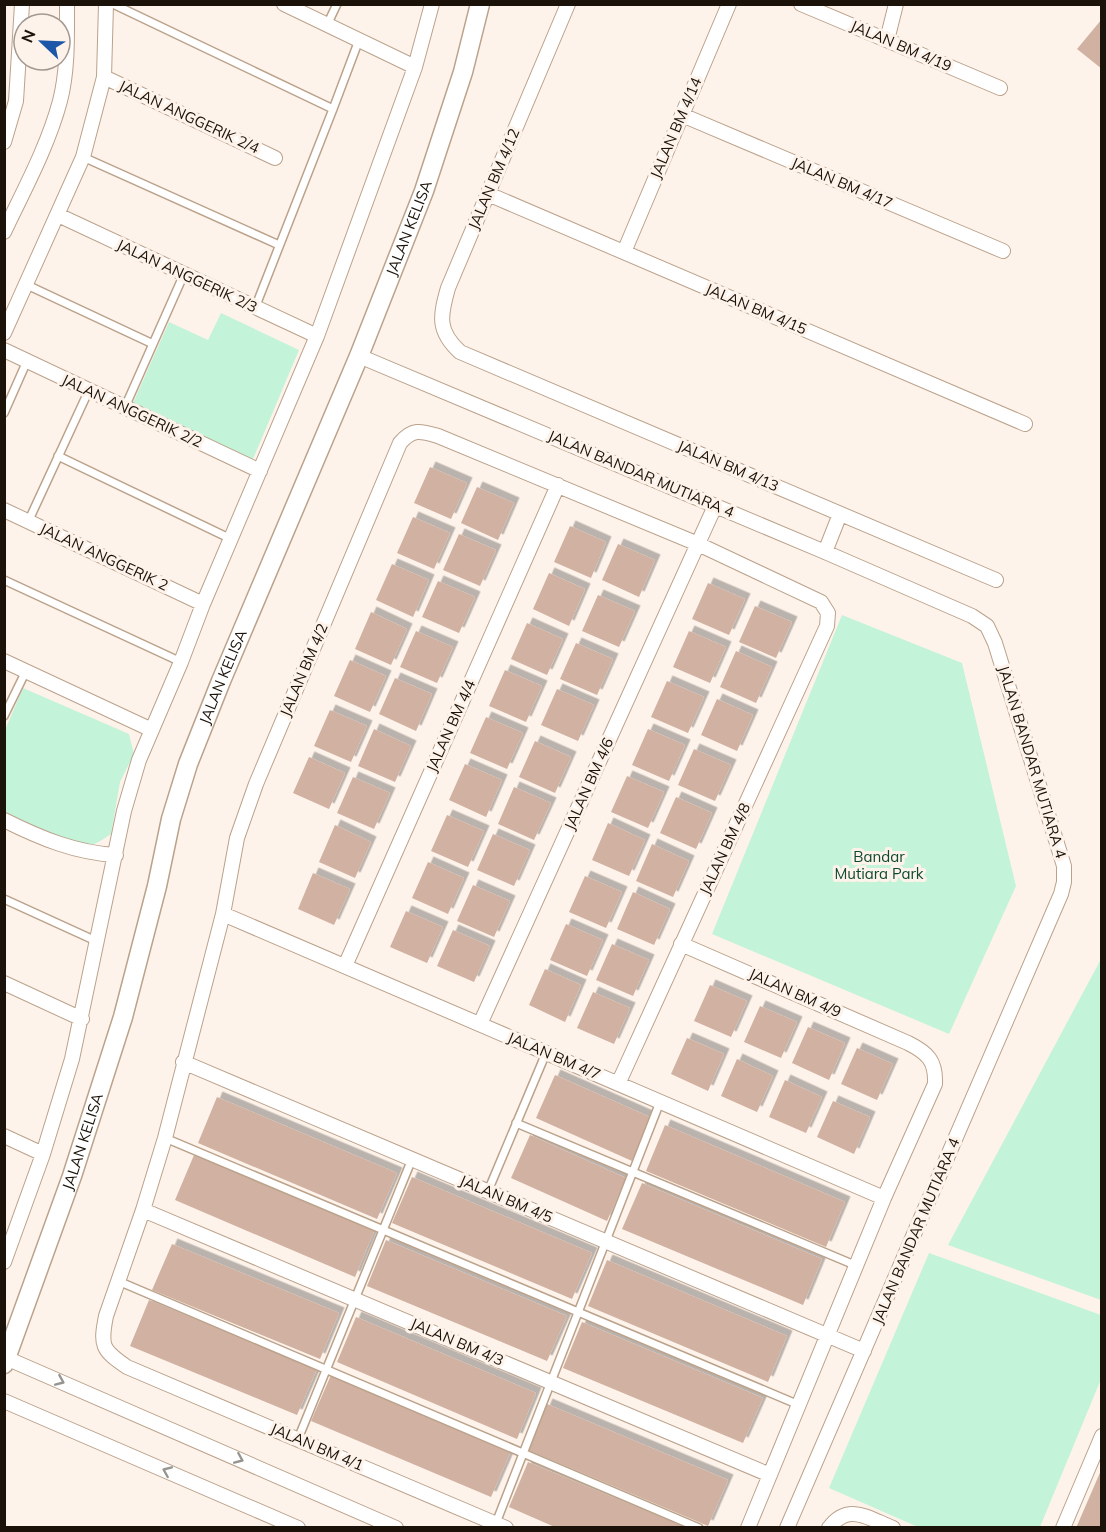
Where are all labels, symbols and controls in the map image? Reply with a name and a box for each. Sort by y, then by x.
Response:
north arrow [12,12,72,72]
street label: JALAN BM 4/19 [848,16,955,75]
text: N [17,27,40,46]
street label: JALAN BM 4/14 [646,74,705,181]
street label: JALAN ANGGERIK 2/4 [116,76,263,157]
street label: JALAN BM 4/12 [464,125,523,232]
street label: JALAN BM 4/17 [789,153,896,212]
street label: JALAN KELISA [382,178,436,278]
street label: JALAN ANGGERIK 2/3 [114,235,261,316]
street label: JALAN BM 4/15 [703,279,810,338]
street label: JALAN ANGGERIK 2/2 [59,370,206,451]
street label: JALAN BANDAR MUTIARA 4 [545,426,737,521]
street label: JALAN BM 4/13 [675,436,782,495]
street label: JALAN ANGGERIK 2 [37,518,172,595]
street label: JALAN BM 4/2 [275,620,332,719]
street label: JALAN KELISA [195,627,251,727]
street label: JALAN BANDAR MUTIARA 4 [994,663,1071,861]
street label: JALAN BM 4/4 [422,677,479,775]
street label: JALAN BM 4/6 [560,735,617,833]
street label: JALAN BM 4/8 [695,800,754,898]
park label: Bandar Mutiara Park [834,847,924,883]
street label: JALAN BM 4/9 [746,964,844,1021]
street label: JALAN BM 4/7 [505,1027,604,1084]
street label: JALAN KELISA [58,1091,107,1193]
street label: JALAN BANDAR MUTIARA 4 [868,1135,963,1327]
street label: JALAN BM 4/5 [457,1170,556,1227]
street label: JALAN BM 4/3 [408,1313,507,1370]
one-way arrow [54,1374,65,1386]
street label: JALAN BM 4/1 [268,1418,367,1475]
one-way arrow [233,1452,244,1464]
one-way arrow [163,1466,174,1478]

